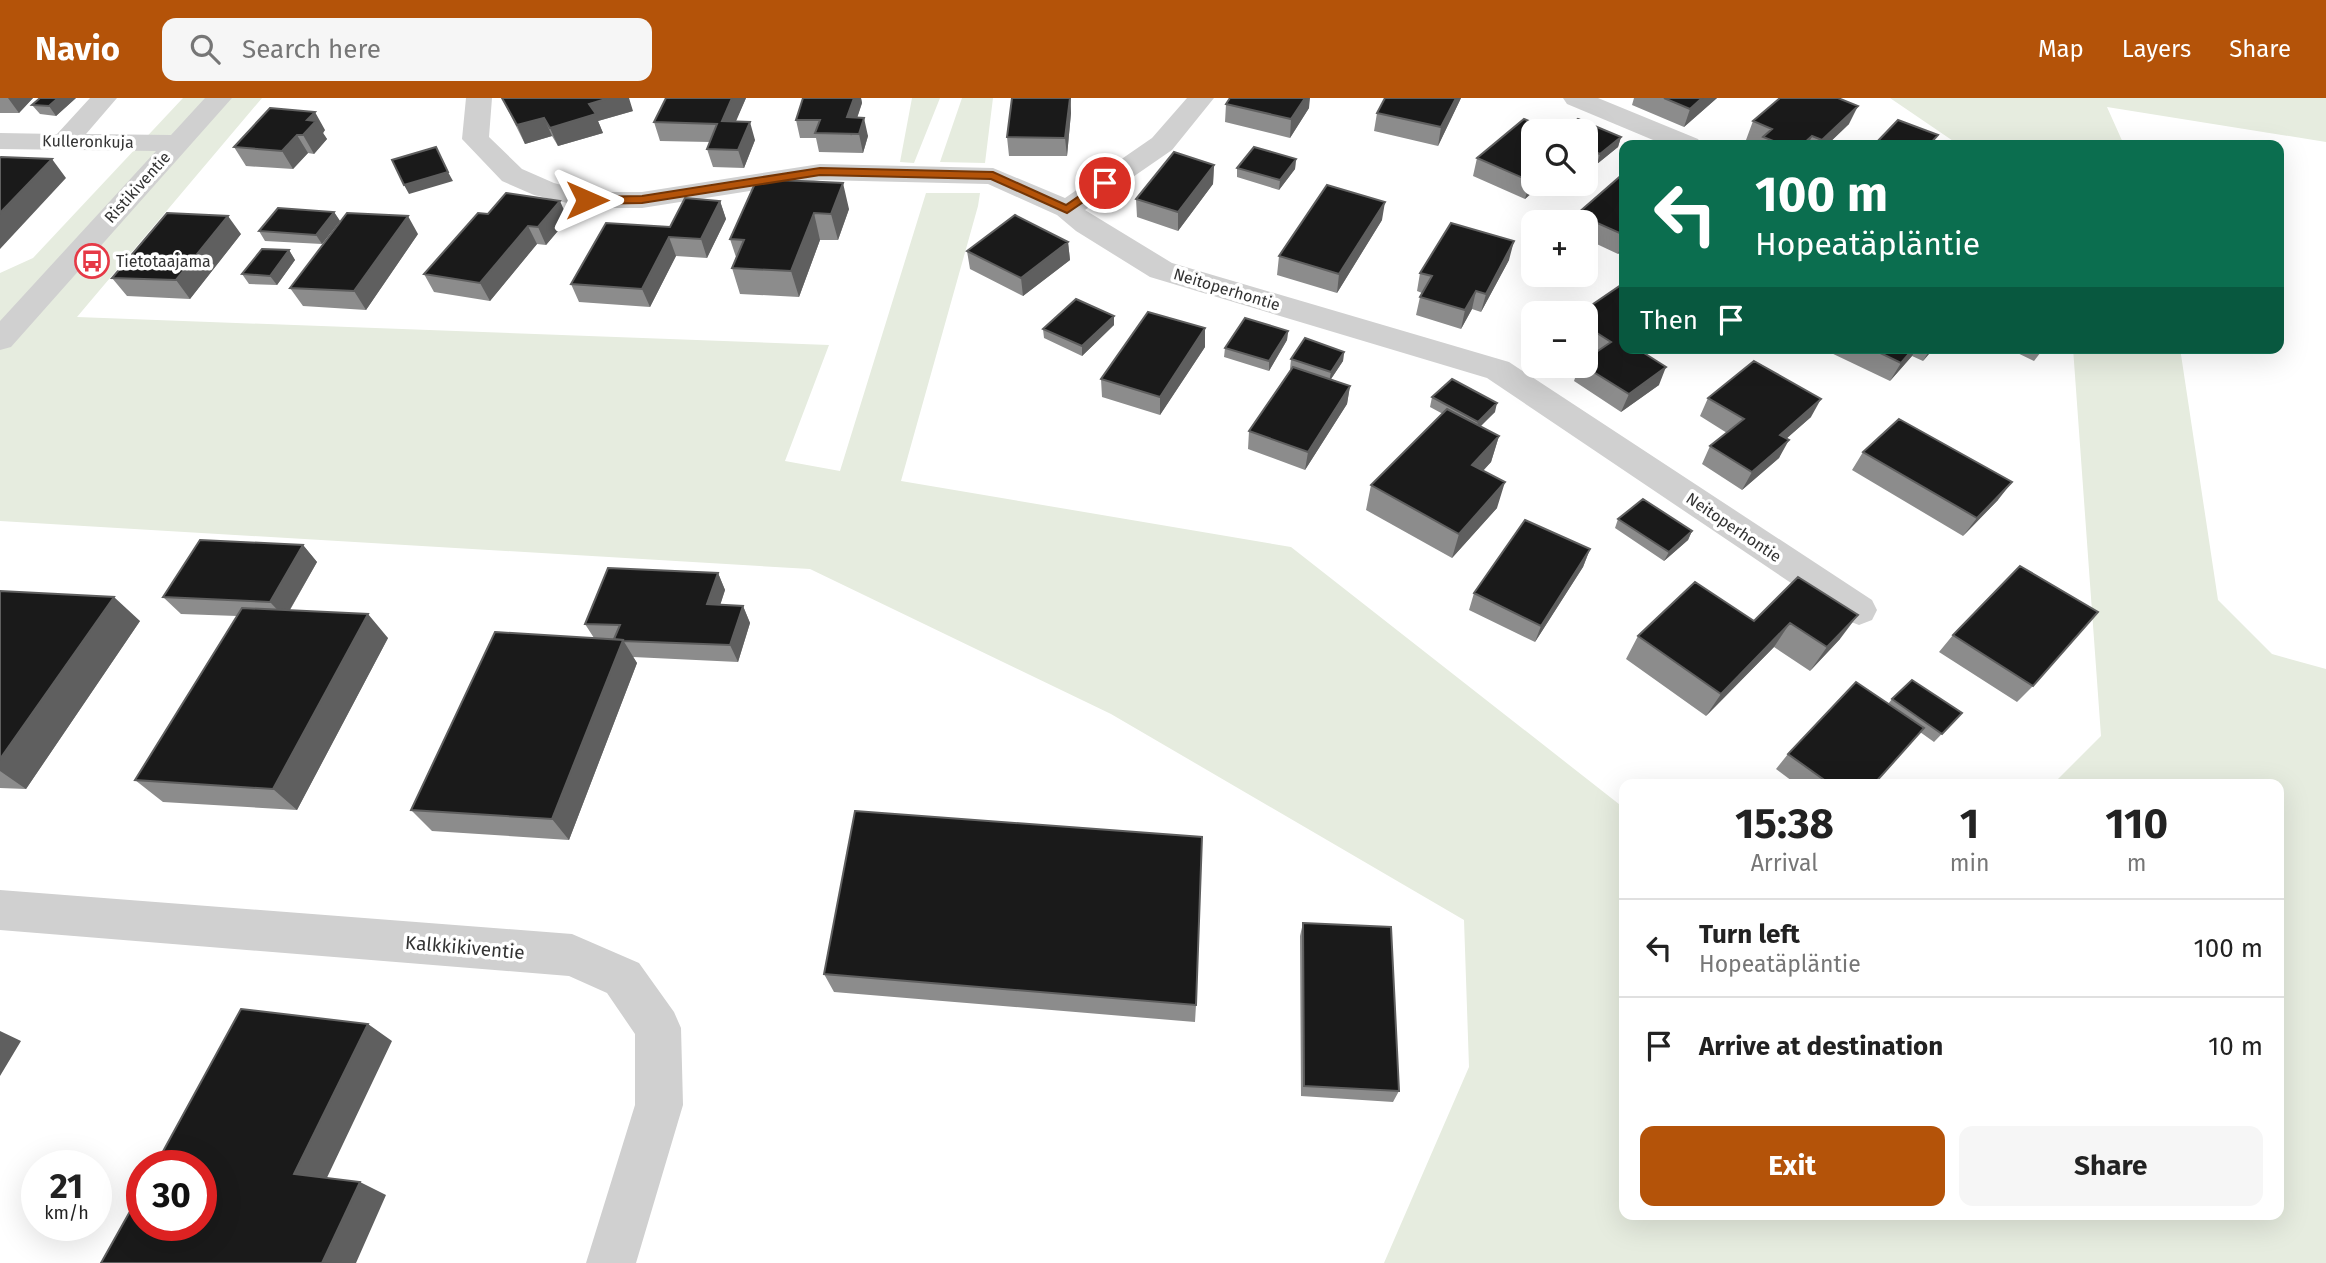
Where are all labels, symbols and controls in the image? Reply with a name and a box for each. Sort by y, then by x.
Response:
search box [162,18,652,81]
text: Navio [35,29,120,69]
icon: search [186,30,224,68]
text: Search here [242,34,381,65]
text: Map [2038,35,2084,63]
text: Layers [2122,35,2191,63]
text: Share [2229,35,2291,63]
map controls [1521,119,1598,378]
button: search [1521,119,1598,196]
street label: Kulleronkuja [42,131,134,152]
street label: Ristikiventie [100,148,174,227]
pin [1075,153,1135,213]
position arrow [550,163,624,237]
icon: arrive [1086,164,1124,202]
text: 100 m [1755,165,1888,224]
icon: left [1640,168,1731,259]
button: + [1521,210,1598,287]
text: Hopeatäpläntie [1755,225,1980,263]
bus stop icon: Tietotaajama [73,242,111,280]
place label: Tietotaajama [116,252,211,271]
street label: Neitoperhontie [1171,264,1282,315]
button: − [1521,301,1598,378]
icon: arrive [1712,301,1750,339]
text: Then [1640,305,1698,336]
street label: Neitoperhontie [1683,489,1785,566]
text: 15:38 [1735,799,1834,849]
text: 1 [1960,799,1979,849]
text: 110 [2105,799,2168,849]
text: Arrival [1751,849,1818,877]
text: min [1950,849,1989,877]
text: m [2127,849,2147,877]
text: Turn left [1699,919,1800,950]
icon: left [1640,929,1678,967]
street label: Kalkkikiventie [404,931,526,964]
text: 100 m [2194,933,2263,964]
text: Hopeatäpläntie [1699,950,1861,978]
icon: arrive [1640,1027,1678,1065]
text: Arrive at destination [1699,1031,1943,1062]
text: 10 m [2208,1031,2263,1062]
button: Exit [1640,1126,1945,1206]
button: Share [1959,1126,2263,1206]
speed limit sign: 30 [126,1150,217,1241]
text: 21 [50,1165,83,1207]
text: km/h [44,1202,89,1224]

